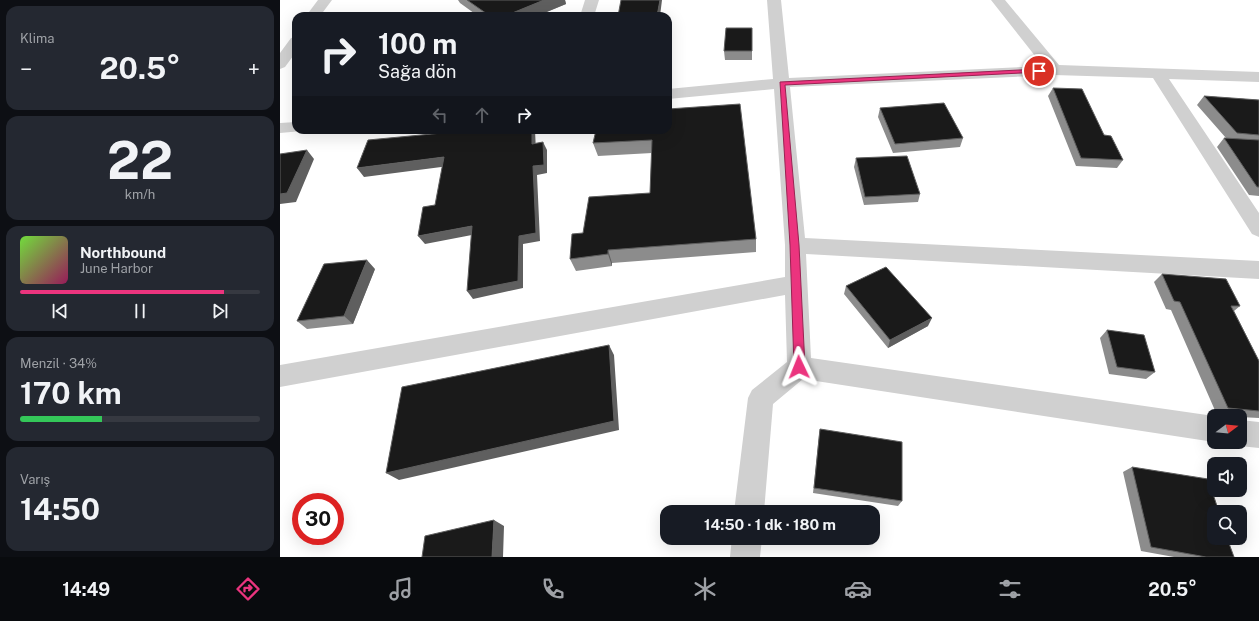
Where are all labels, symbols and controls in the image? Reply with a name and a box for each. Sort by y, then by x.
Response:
text: 100 m [378,27,457,60]
icon: right [312,28,364,80]
text: Klima [20,31,54,46]
text: 20.5° [100,50,180,86]
pin [1022,54,1056,88]
text: − [20,56,32,82]
text: + [248,56,260,82]
icon: arrive [1028,60,1050,82]
text: Sağa dön [378,61,456,82]
icon: left [429,104,451,126]
icon: ahead [471,104,493,126]
icon: right [513,104,535,126]
text: 22 [107,130,173,191]
text: km/h [125,187,155,202]
text: Northbound [80,244,166,261]
text: June Harbor [80,261,153,276]
icon: previous [49,300,71,322]
icon: pause [129,300,151,322]
icon: next [209,300,231,322]
position arrow [778,346,820,388]
text: Menzil · 34% [20,356,97,371]
text: 170 km [20,375,122,411]
north arrow [1207,409,1247,449]
map controls [1207,409,1247,545]
button: sound [1207,457,1247,497]
text: Varış [20,472,50,487]
text: 14:50 [20,491,100,527]
speed limit sign: 30 [292,493,344,545]
button: search [1207,505,1247,545]
text: 14:50 · 1 dk · 180 m [704,516,836,533]
icon: directions [234,575,262,603]
icon: music [387,575,415,603]
icon: phone [539,575,567,603]
icon: climate [691,575,719,603]
icon: car [844,575,872,603]
icon: filters [996,575,1024,603]
text: 14:49 [62,579,110,600]
text: 20.5° [1148,579,1197,600]

